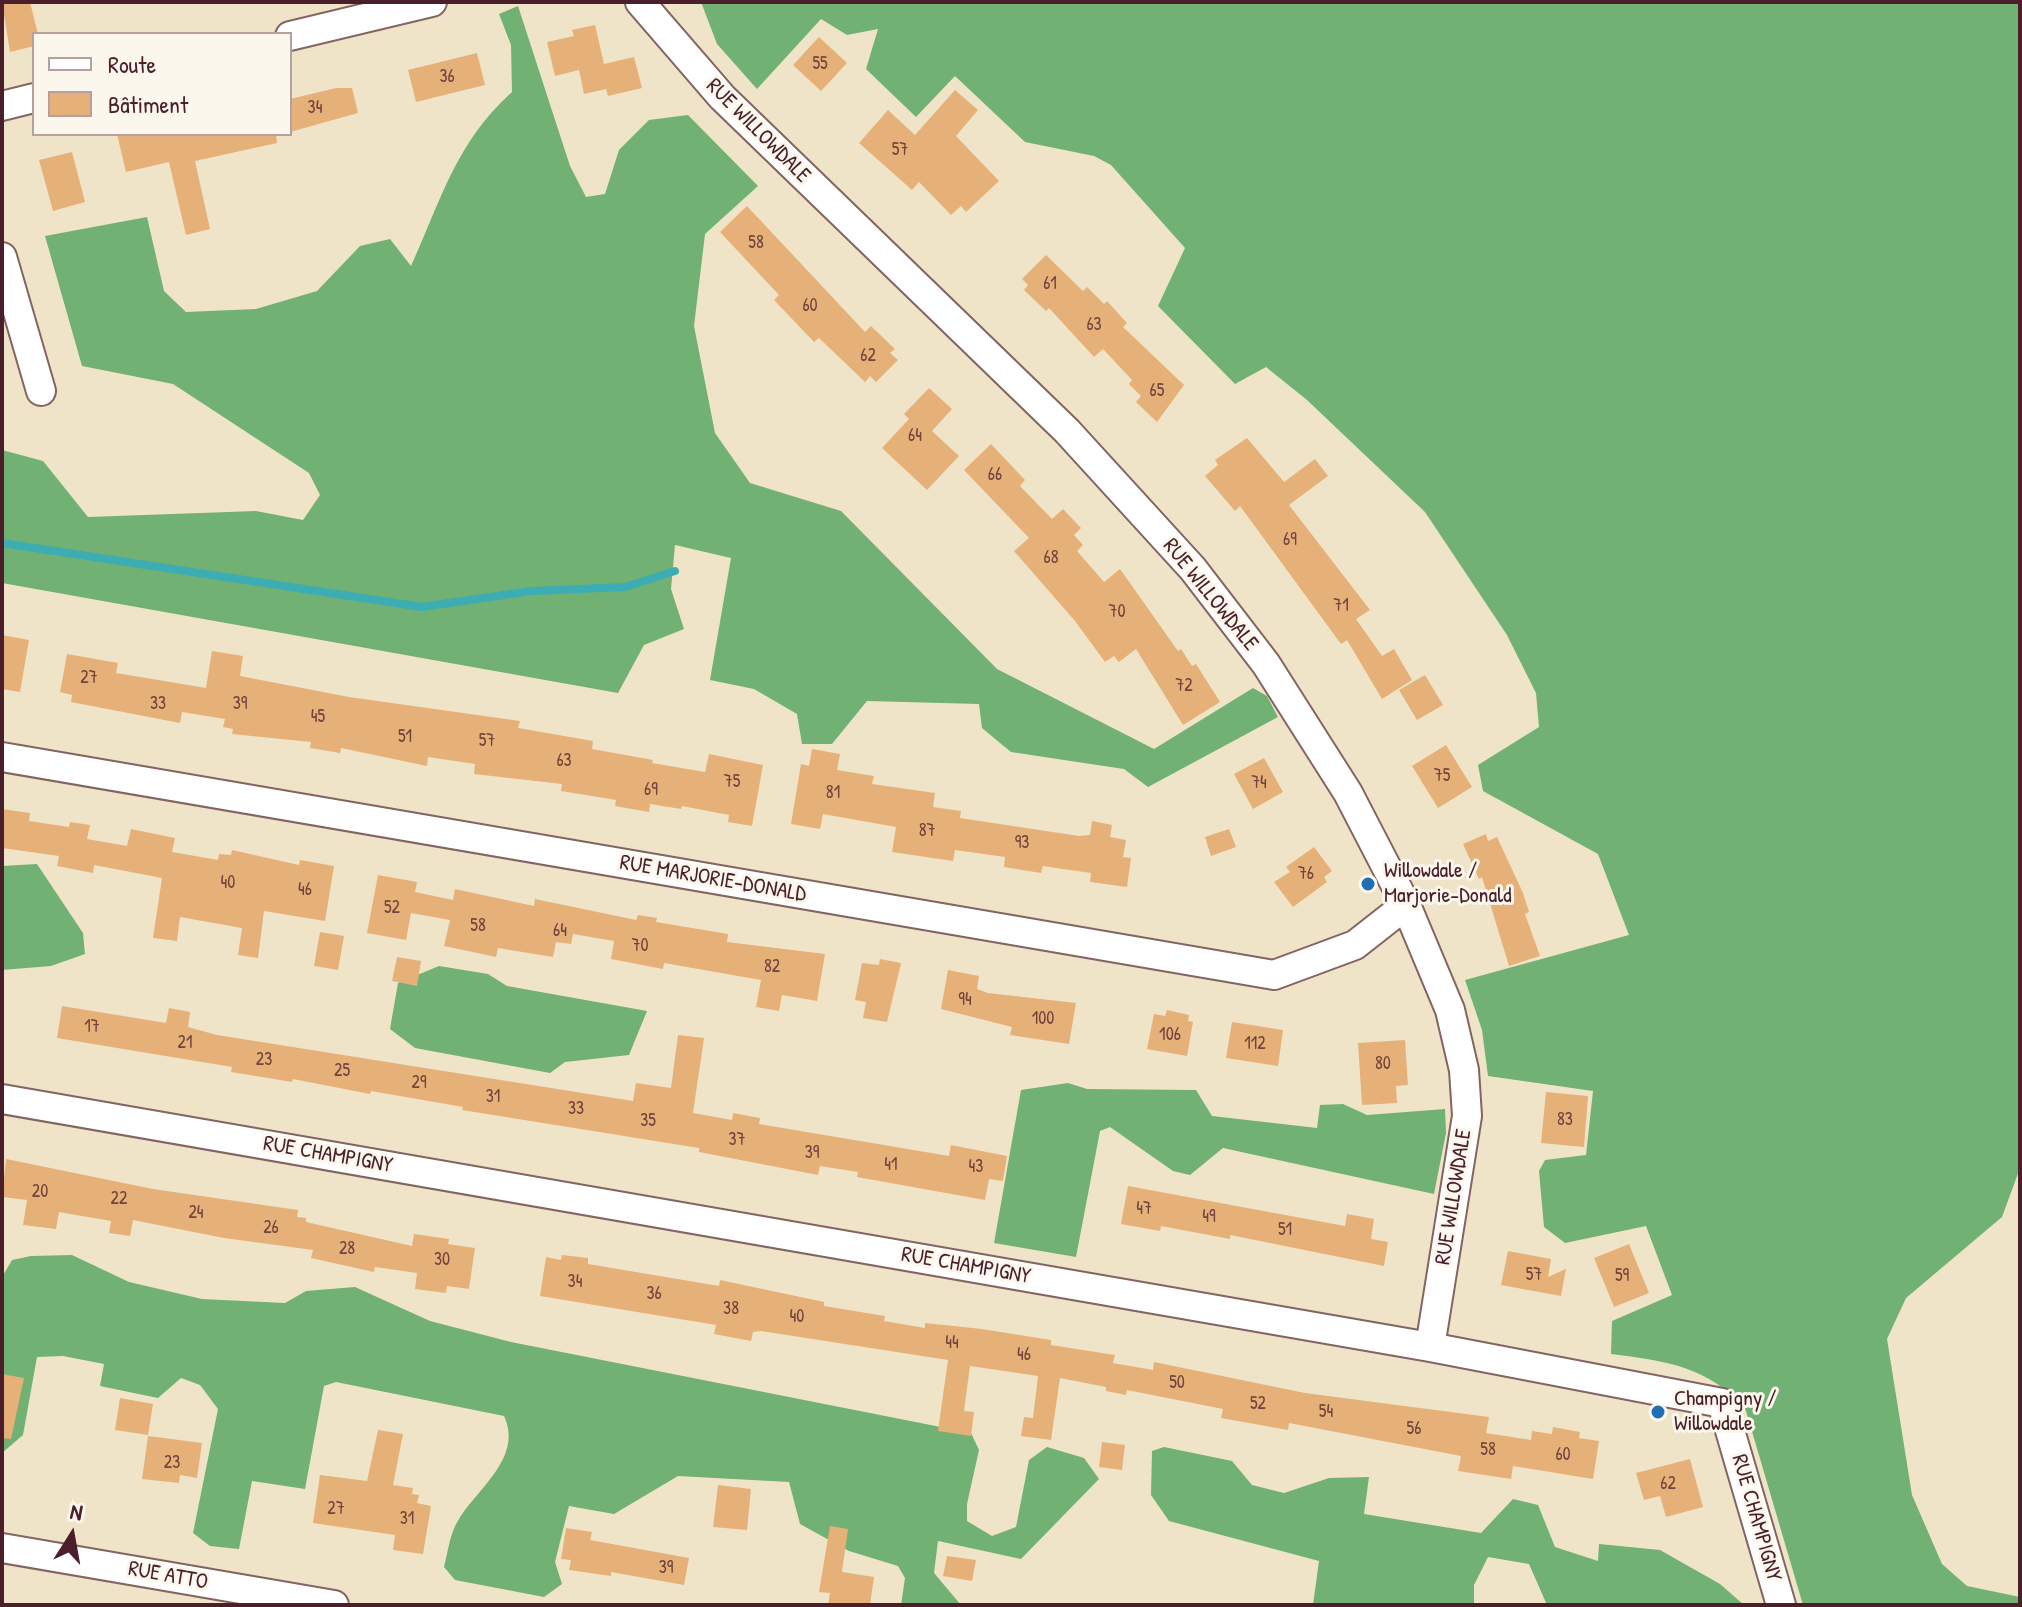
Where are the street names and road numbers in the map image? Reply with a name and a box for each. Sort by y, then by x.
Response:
street label: RUE WILLOWDALE [700,73,816,189]
street label: RUE WILLOWDALE [1157,534,1263,656]
street label: RUE MARJORIE-DONALD [618,850,808,908]
street label: RUE WILLOWDALE [1430,1127,1478,1267]
street label: RUE CHAMPIGNY [261,1131,395,1179]
street label: RUE CHAMPIGNY [899,1242,1033,1290]
street label: RUE CHAMPIGNY [1725,1451,1787,1585]
street label: RUE ATTO [126,1556,210,1596]

